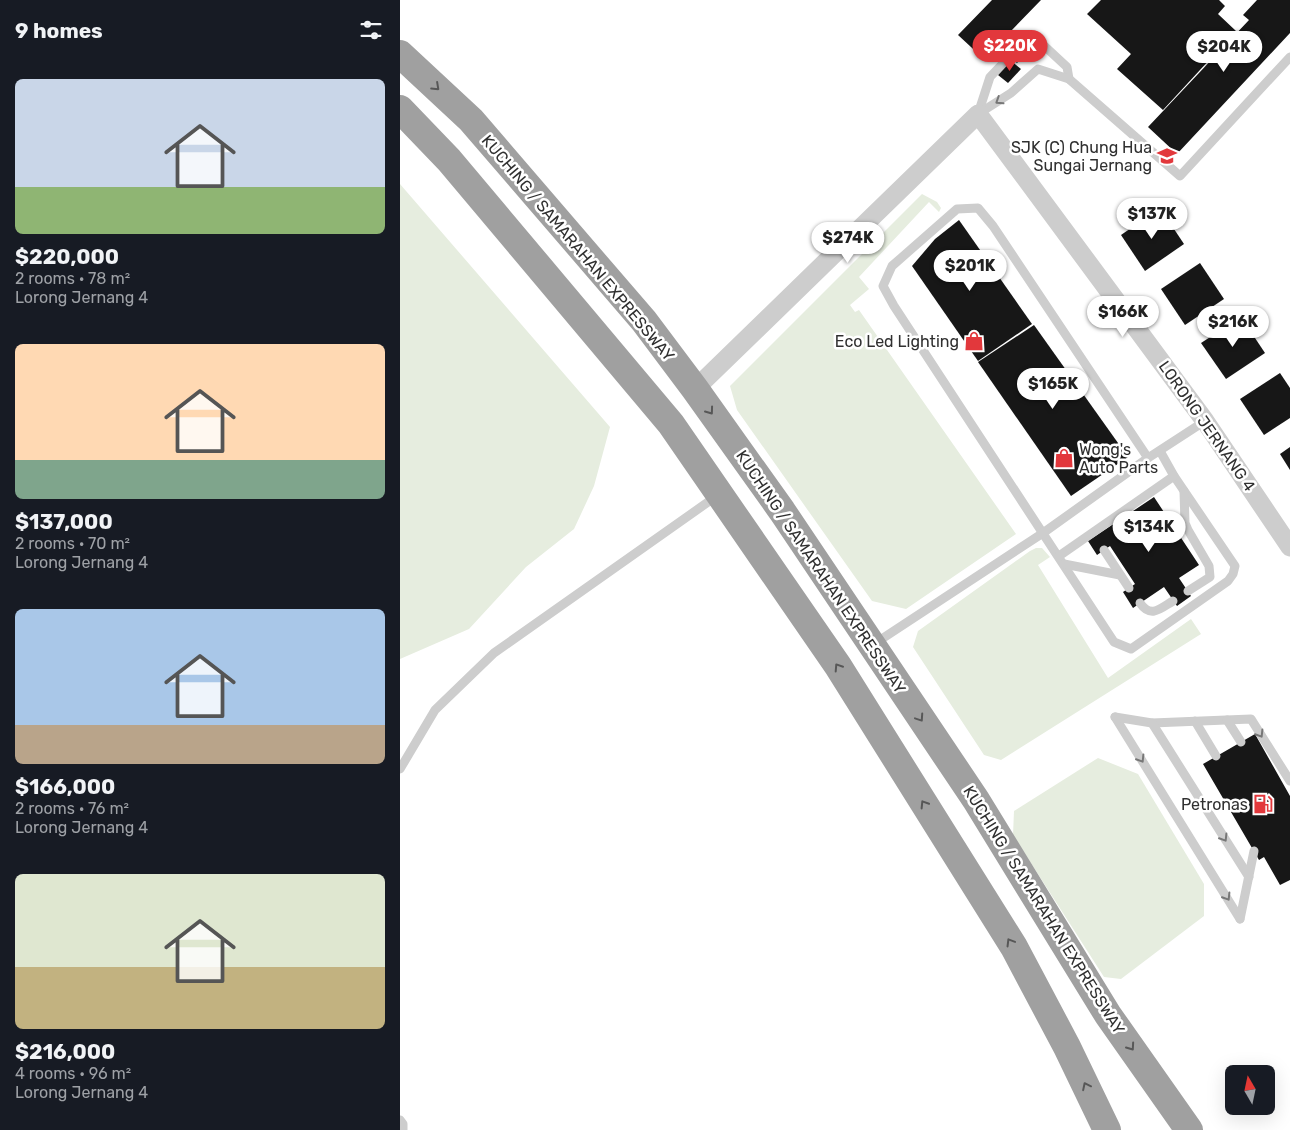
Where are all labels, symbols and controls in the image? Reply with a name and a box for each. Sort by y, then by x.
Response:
icon: filters [357,16,385,44]
text: 9 homes [15,18,103,43]
pin: $220K [975,30,1045,72]
pin: $204K [1189,30,1259,73]
text: $220K [984,36,1036,55]
text: $204K [1197,37,1251,56]
one-way arrow [430,81,439,90]
one-way arrow [995,95,1004,104]
icon: home [155,111,245,201]
street label: KUCHING / SAMARAHAN EXPRESSWAY [478,131,678,365]
place label: SJK (C) Chung Hua Sungai Jernang [1011,138,1152,175]
school or university icon: SJK (C) Chung Hua Sungai Jernang [1156,145,1178,167]
pin: $137K [1117,198,1187,240]
text: $137K [1128,204,1176,223]
pin: $274K [813,222,883,264]
text: $274K [822,228,874,247]
text: $220,000 [15,244,119,269]
pin: $201K [935,250,1005,292]
text: $201K [945,256,995,275]
text: 2 rooms · 78 m² [15,269,130,288]
text: Lorong Jernang 4 [15,288,148,307]
pin: $166K [1088,296,1158,338]
text: $166K [1098,302,1148,321]
pin: $216K [1198,306,1268,348]
text: $216K [1208,312,1258,331]
shop icon: Eco Led Lighting [963,330,985,352]
place label: Eco Led Lighting [835,332,959,351]
street label: LORONG JERNANG 4 [1155,357,1259,495]
pin: $165K [1018,368,1088,410]
text: $165K [1028,374,1078,393]
icon: home [155,376,245,466]
one-way arrow [704,405,713,415]
place label: Wong's Auto Parts [1079,440,1158,477]
street label: KUCHING / SAMARAHAN EXPRESSWAY [732,447,910,697]
shop icon: Wong's Auto Parts [1053,447,1075,469]
text: $137,000 [15,509,113,534]
pin: $134K [1114,510,1184,553]
text: $134K [1124,517,1174,536]
text: 2 rooms · 70 m² [15,534,130,553]
text: Lorong Jernang 4 [15,553,148,572]
icon: home [155,641,245,731]
one-way arrow [835,663,844,672]
one-way arrow [914,713,923,722]
one-way arrow [1254,728,1264,737]
one-way arrow [1134,753,1144,762]
text: $166,000 [15,774,115,799]
street label: KUCHING / SAMARAHAN EXPRESSWAY [959,782,1129,1038]
fuel station icon: Petronas [1252,793,1274,815]
place label: Petronas [1181,795,1248,814]
text: 2 rooms · 76 m² [15,799,129,818]
one-way arrow [921,801,931,810]
text: Lorong Jernang 4 [15,818,148,837]
one-way arrow [1218,833,1228,842]
one-way arrow [1220,891,1230,900]
icon: home [155,906,245,996]
one-way arrow [1007,939,1017,948]
text: $216,000 [15,1039,115,1064]
one-way arrow [1125,1041,1134,1051]
text: 4 rooms · 96 m² [15,1064,131,1083]
north arrow [1225,1065,1275,1115]
map controls [1225,1065,1275,1115]
one-way arrow [1081,1082,1092,1091]
text: Lorong Jernang 4 [15,1083,148,1102]

